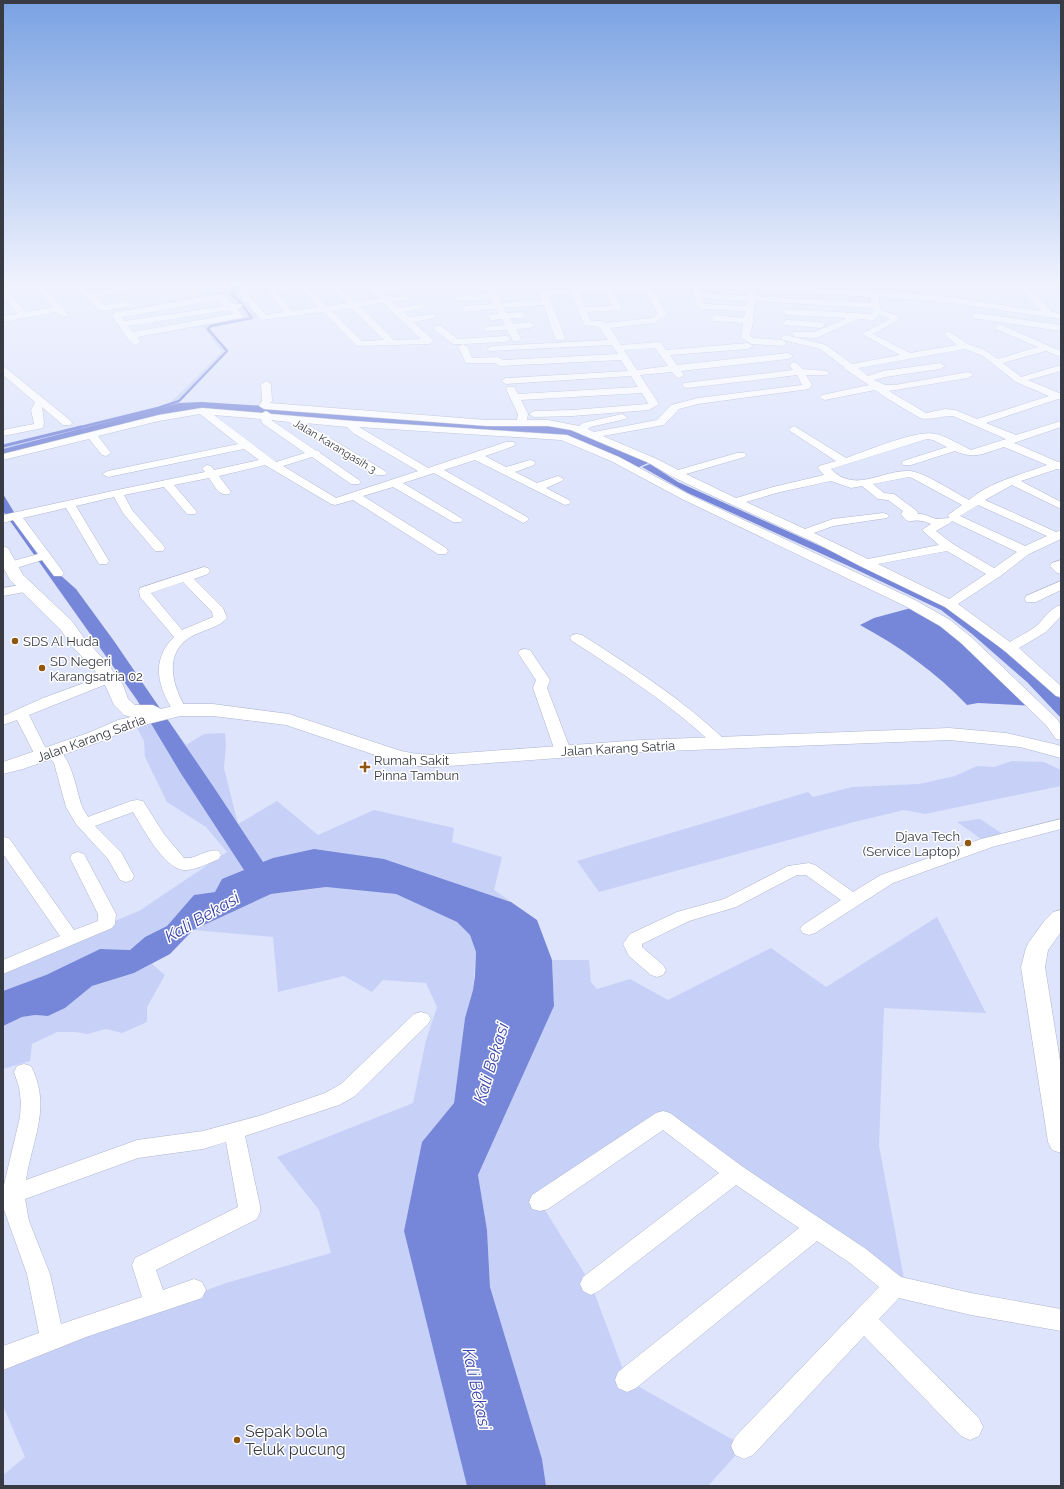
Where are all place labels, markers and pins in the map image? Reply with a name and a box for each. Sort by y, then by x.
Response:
place label: SDS Al Huda [23,634,99,649]
marker: SDS Al Huda [10,636,20,646]
place label: SD Negeri Karangsatria 02 [50,654,143,684]
marker: SD Negeri Karangsatria 02 [37,663,47,673]
place label: Rumah Sakit Pinna Tambun [374,753,459,783]
marker: Rumah Sakit Pinna Tambun [359,761,371,773]
place label: Djava Tech (Service Laptop) [863,829,960,859]
marker: Djava Tech (Service Laptop) [963,838,973,848]
place label: Sepak bola Teluk pucung [245,1422,346,1459]
marker: Sepak bola Teluk pucung [232,1435,242,1445]

